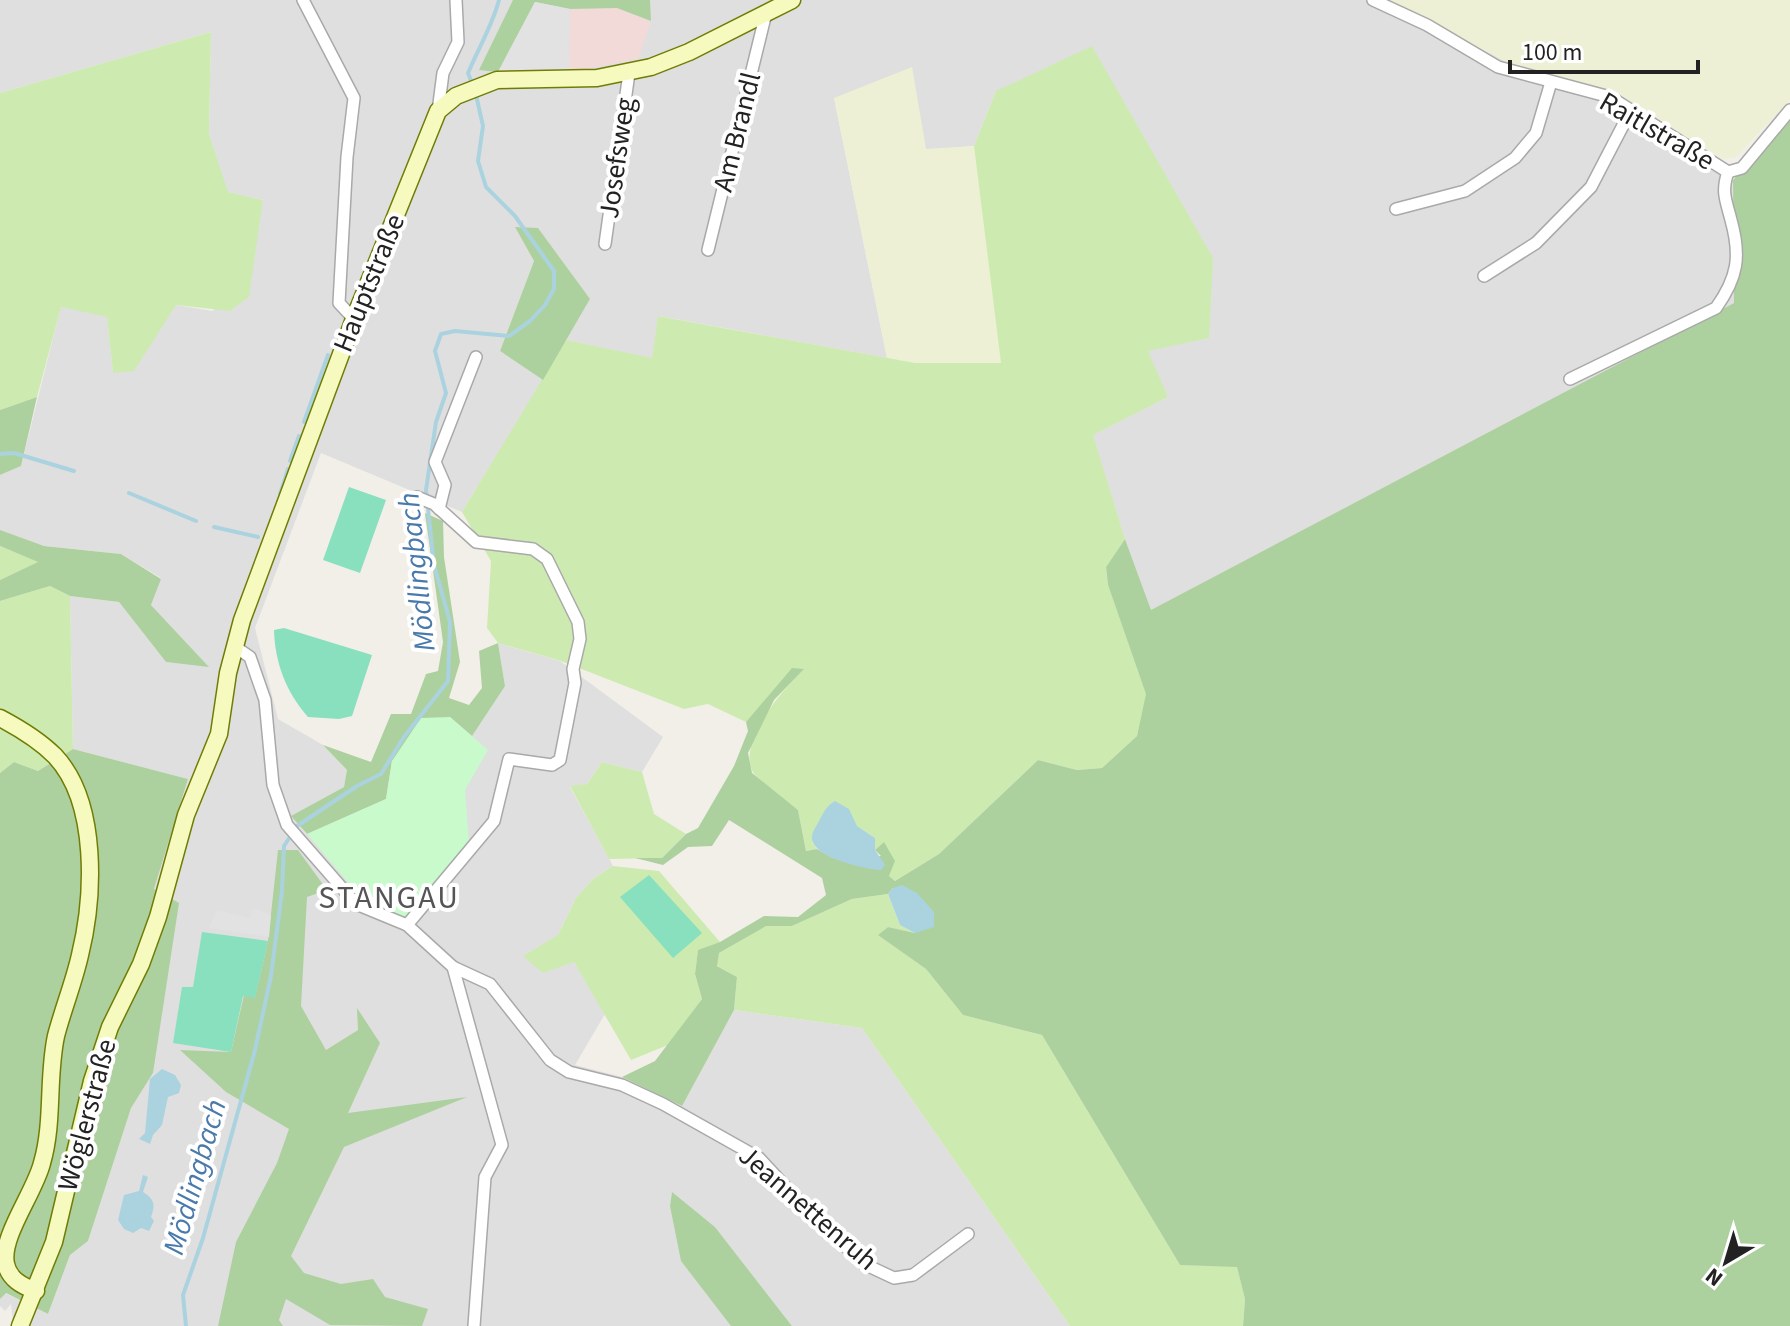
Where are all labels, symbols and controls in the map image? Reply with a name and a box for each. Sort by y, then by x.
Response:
scale bar [1510,24,1698,74]
text: 100 m [1522,35,1582,70]
street label: Am Brandl [703,68,771,196]
street label: Raitlstraße [1592,82,1722,180]
street label: Josefsweg [589,95,645,221]
street label: Hauptstraße [323,208,415,358]
water label: Mödlingbach [387,490,447,654]
district label: STANGAU [318,875,460,921]
street label: Wöglerstraße [48,1035,126,1195]
water label: Mödlingbach [152,1094,238,1260]
street label: Jeannettenruh [730,1136,886,1280]
north arrow [1686,1222,1766,1302]
text: N [1699,1260,1730,1294]

